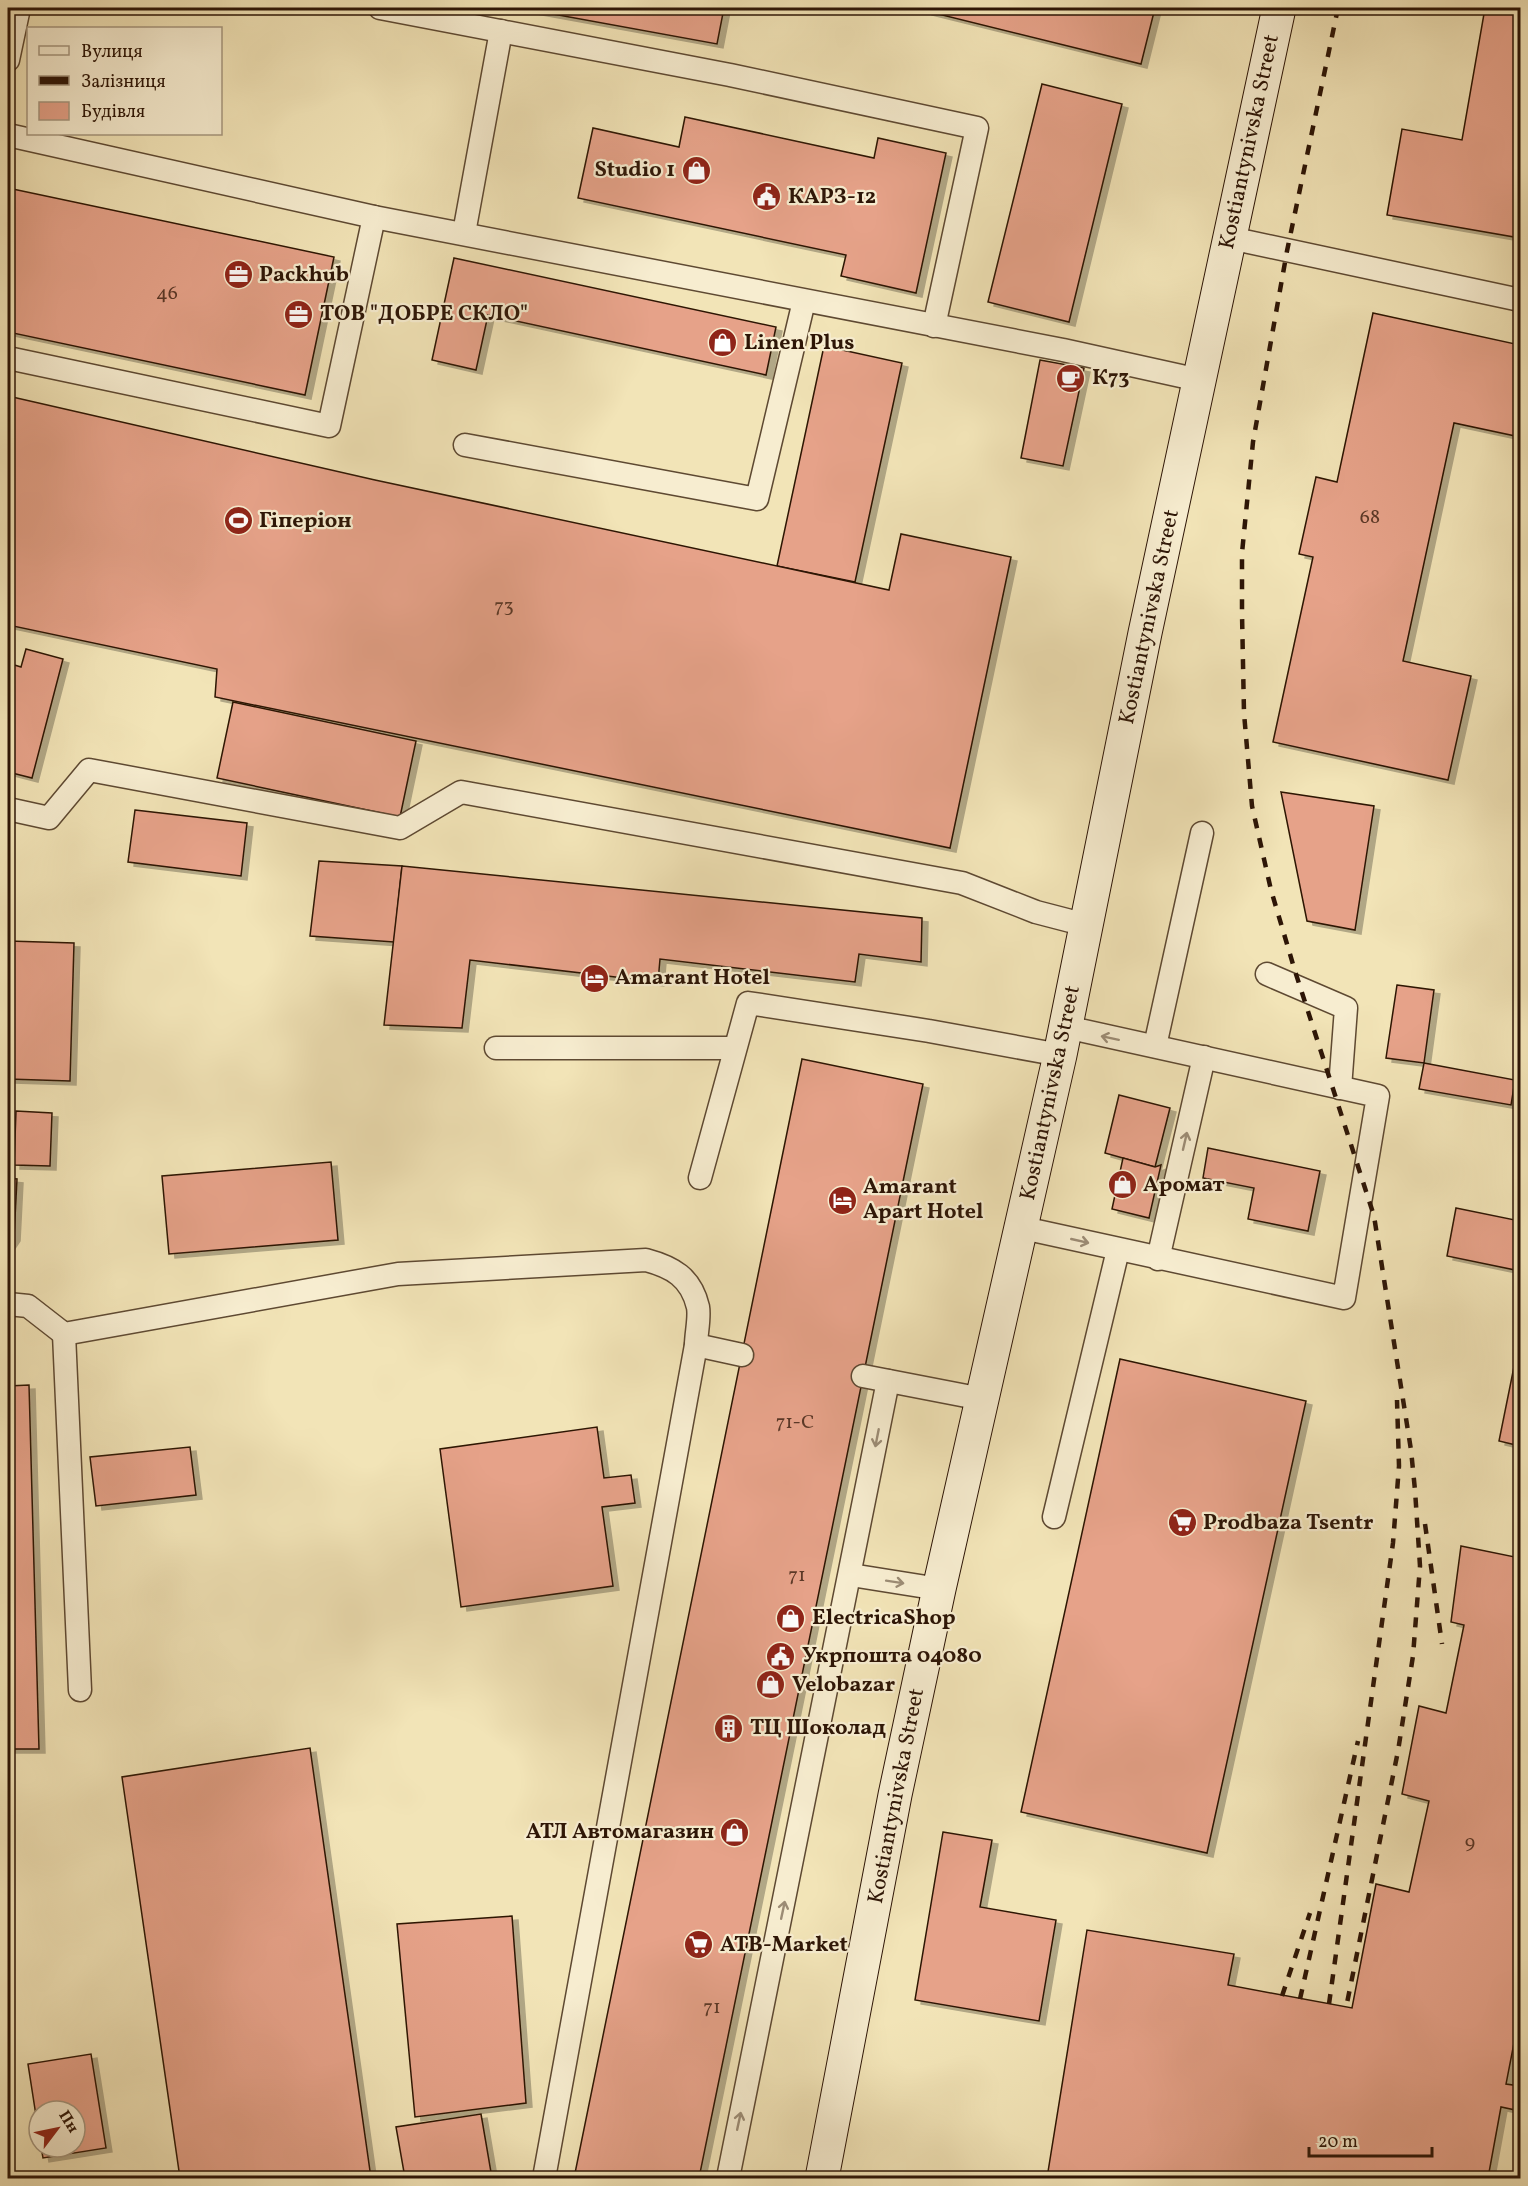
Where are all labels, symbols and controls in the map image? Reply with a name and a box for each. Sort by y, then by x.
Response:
legend [27,27,222,135]
street label: Kostiantynivska Street [1212,31,1288,252]
text: Вулиця [81,40,143,65]
text: Залізниця [81,70,166,95]
text: Будівля [81,100,145,125]
shop icon: Studio 1 [680,154,712,186]
place label: Studio 1 [594,155,675,186]
public building icon: КАРЗ-12 [751,181,783,213]
place label: КАРЗ-12 [788,182,876,213]
office icon: Packhub [222,259,254,291]
place label: Packhub [259,260,349,291]
house number: 46 [156,280,178,308]
office icon: ТОВ "ДОБРЕ СКЛО" [283,298,315,330]
place label: ТОВ "ДОБРЕ СКЛО" [320,299,528,330]
shop icon: Linen Plus [707,327,739,359]
place label: Linen Plus [744,328,854,359]
cafe icon: К73 [1055,362,1087,394]
place label: К73 [1092,363,1129,394]
house number: 68 [1360,504,1380,532]
sports icon: Гіперіон [222,505,254,537]
place label: Гіперіон [259,506,352,537]
street label: Kostiantynivska Street [1112,506,1188,727]
house number: 73 [494,593,514,621]
hotel icon: Amarant Hotel [578,962,610,994]
place label: Amarant Hotel [615,963,770,994]
street label: Kostiantynivska Street [1013,982,1089,1203]
one-way arrow [1101,1031,1120,1043]
one-way arrow [1180,1131,1191,1151]
shop icon: Аромат [1106,1169,1138,1201]
place label: Аромат [1143,1170,1225,1201]
place label: Amarant Apart Hotel [863,1172,983,1228]
hotel icon: Amarant Apart Hotel [826,1184,858,1216]
one-way arrow [1070,1236,1089,1248]
house number: 71-С [776,1409,814,1437]
one-way arrow [871,1428,882,1448]
supermarket icon: Prodbaza Tsentr [1166,1507,1198,1539]
place label: Prodbaza Tsentr [1203,1508,1374,1539]
house number: 71 [788,1562,806,1590]
one-way arrow [885,1577,904,1588]
shop icon: ElectricaShop [775,1602,807,1634]
place label: ElectricaShop [812,1603,956,1634]
public building icon: Укрпошта 04080 [765,1640,797,1672]
place label: Укрпошта 04080 [802,1641,982,1672]
shop icon: Velobazar [755,1669,787,1701]
place label: Velobazar [792,1670,896,1701]
street label: Kostiantynivska Street [861,1685,933,1906]
building icon: ТЦ Шоколад [713,1712,745,1744]
place label: ТЦ Шоколад [750,1713,886,1744]
shop icon: АТЛ Автомагазин [719,1816,751,1848]
place label: АТЛ Автомагазин [526,1817,714,1848]
house number: 9 [1465,1829,1475,1857]
one-way arrow [777,1900,789,1919]
supermarket icon: ATB-Market [683,1929,715,1961]
place label: ATB-Market [720,1930,848,1961]
house number: 71 [703,1994,721,2022]
north arrow [27,2099,87,2159]
text: Пн [53,2107,83,2138]
one-way arrow [734,2112,745,2131]
scale bar [1309,2120,1432,2158]
text: 20 m [1318,2130,1358,2155]

